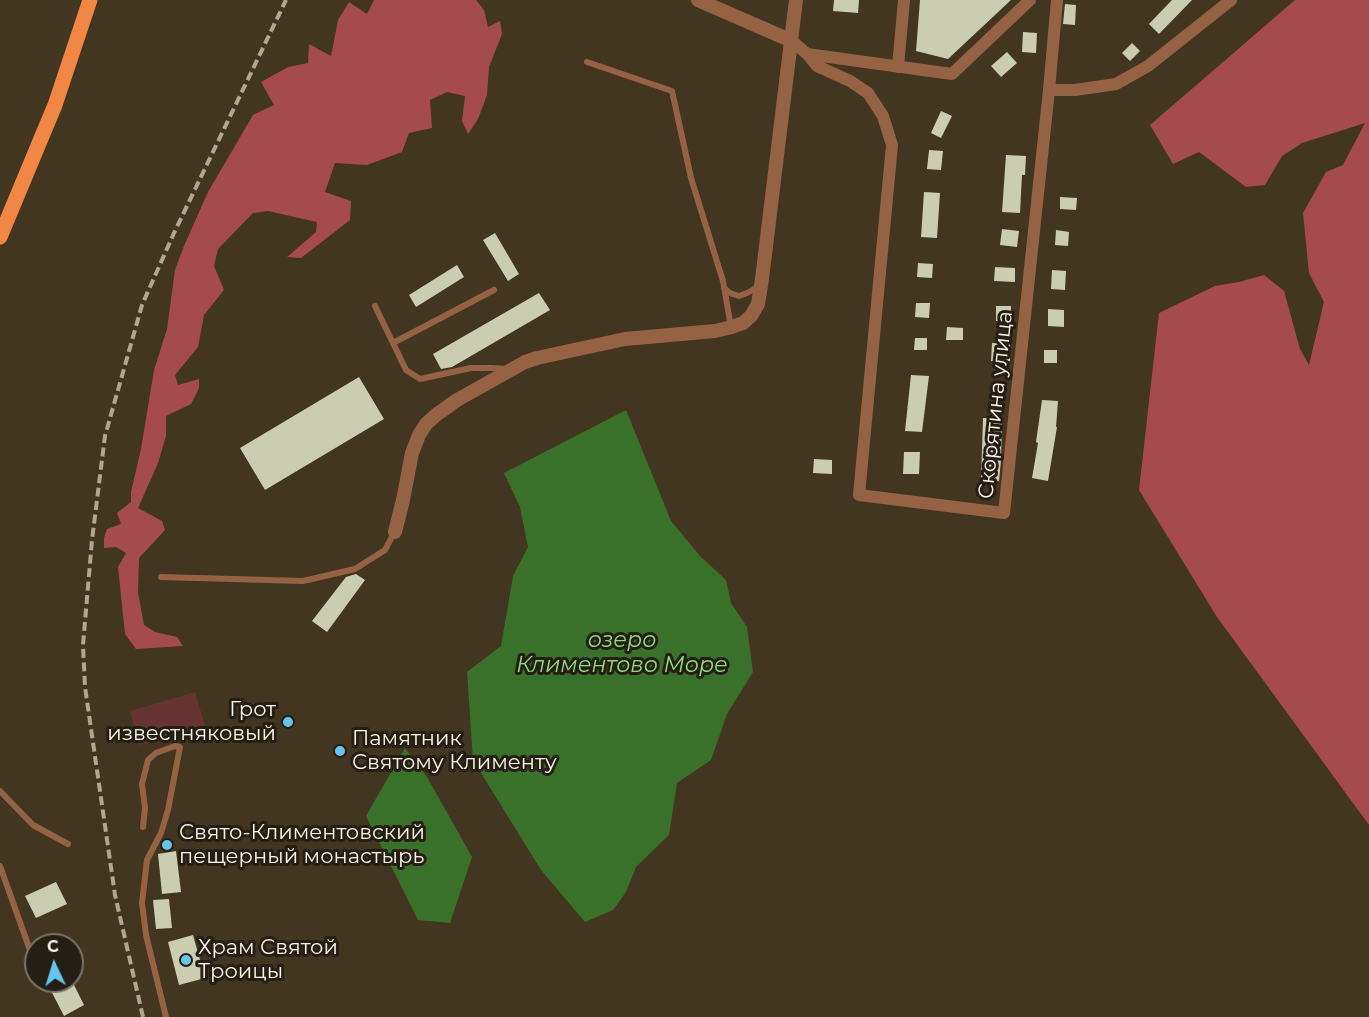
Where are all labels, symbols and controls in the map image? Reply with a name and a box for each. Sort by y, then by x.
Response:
street label: Скорятина улица [974,310,1018,500]
water label: озеро Климентово Море [516,628,728,680]
place label: Грот известняковый [107,697,276,747]
marker: Грот известняковый [281,715,295,729]
place label: Памятник Святому Клименту [352,726,557,776]
marker: Памятник Святому Клименту [333,744,347,758]
place label: Свято-Климентовский пещерный монастырь [179,820,425,870]
marker: Свято-Климентовский пещерный монастырь [160,838,174,852]
north arrow [24,933,84,993]
place label: Храм Святой Троицы [198,935,338,985]
text: С [46,937,59,956]
marker: Храм Святой Троицы [179,953,193,967]

